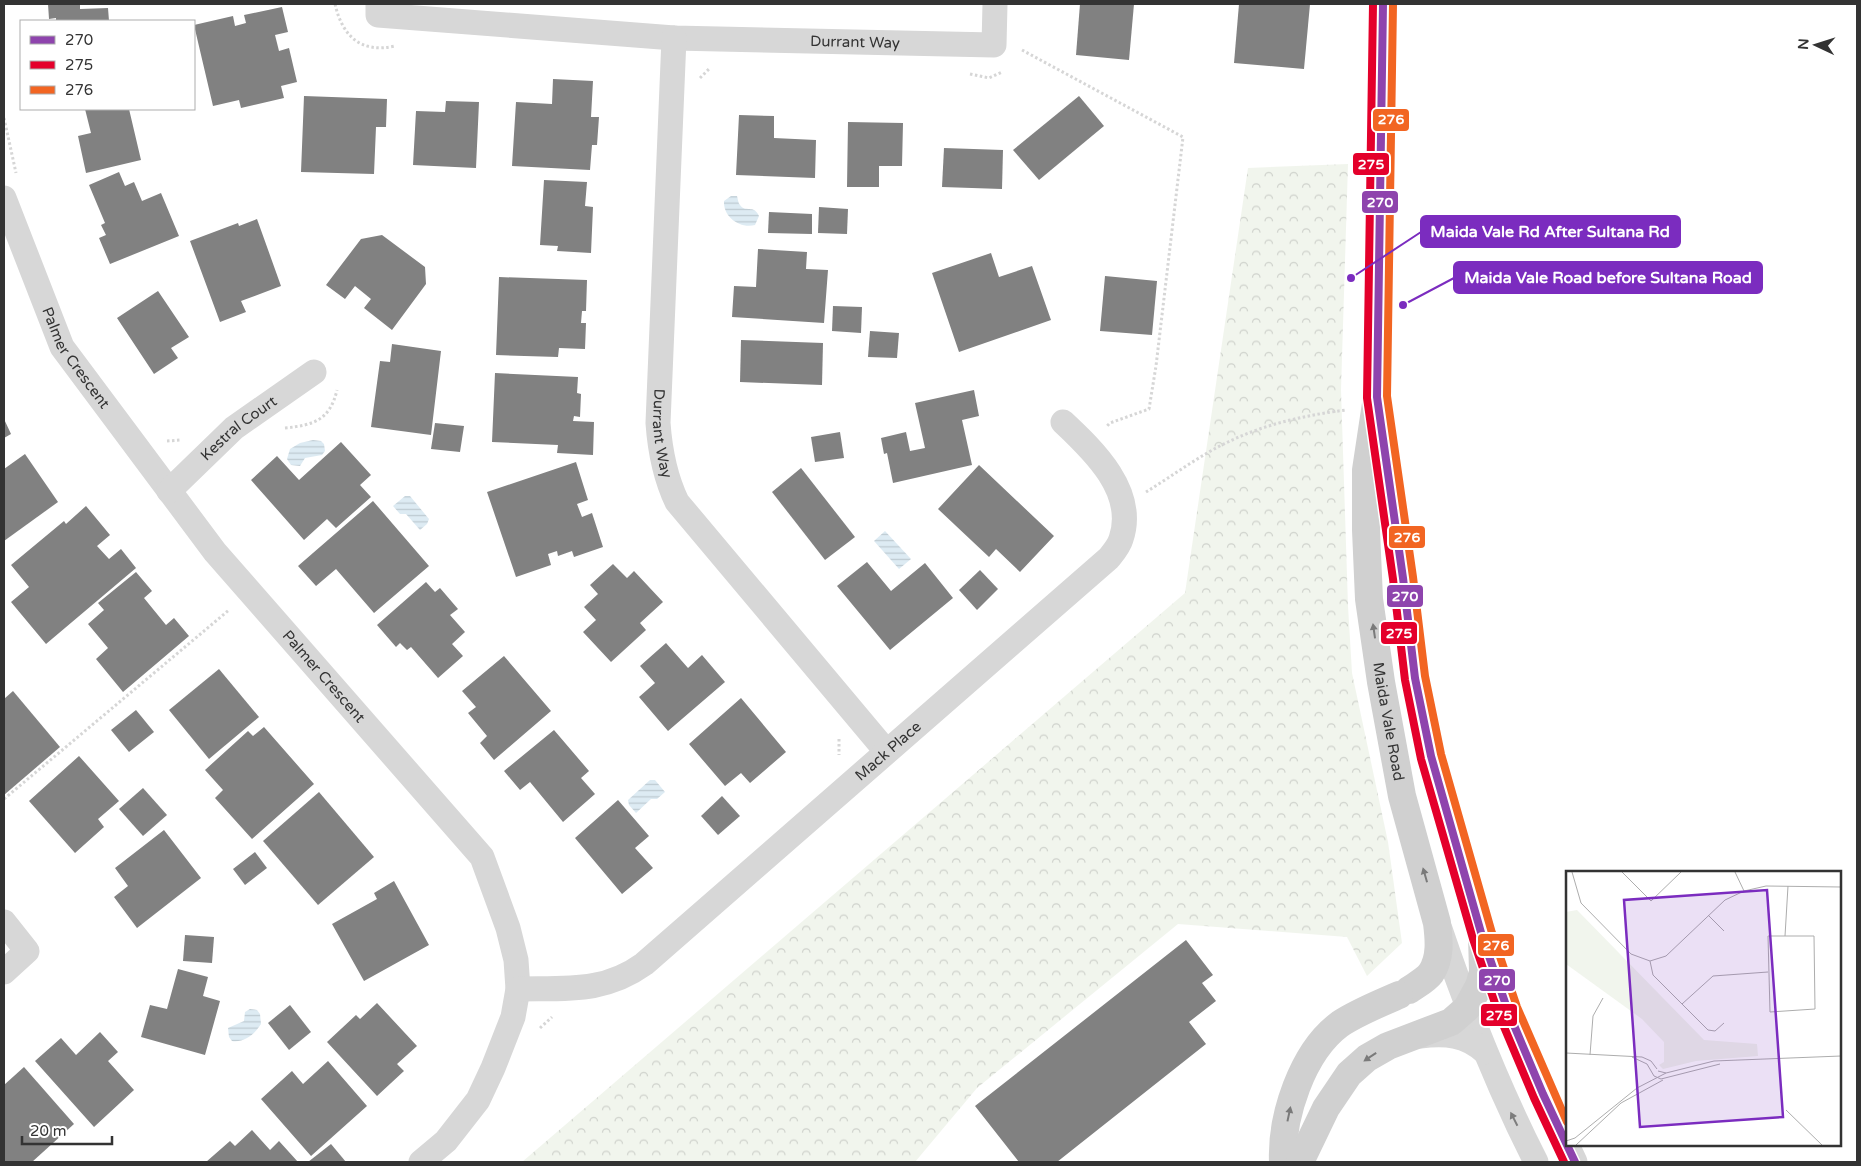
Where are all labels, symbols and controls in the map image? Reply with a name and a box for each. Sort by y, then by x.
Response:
legend [20,20,195,110]
north arrow [1791,20,1841,70]
text: 270 [65,31,93,49]
street label: Durrant Way [810,32,900,52]
text: N [1795,38,1812,50]
text: 275 [65,56,93,74]
text: 276 [65,81,93,99]
line badge: 276 [1372,108,1410,132]
text: 276 [1378,111,1404,128]
line badge: 275 [1352,152,1390,176]
text: 275 [1358,156,1384,173]
line badge: 270 [1361,190,1399,214]
text: 270 [1367,194,1393,211]
callout: Maida Vale Rd After Sultana Rd [1421,216,1680,247]
text: Maida Vale Rd After Sultana Rd [1430,222,1670,242]
callout: Maida Vale Road before Sultana Road [1454,262,1762,293]
text: Maida Vale Road before Sultana Road [1464,268,1752,288]
street label: Palmer Crescent [38,304,114,412]
street label: Durrant Way [649,388,676,480]
street label: Kestral Court [197,392,280,464]
line badge: 276 [1388,525,1426,549]
text: 276 [1394,529,1420,546]
line badge: 270 [1386,584,1424,608]
text: 270 [1392,588,1418,605]
line badge: 275 [1380,621,1418,645]
one-way arrow [1370,623,1378,639]
text: 275 [1386,625,1412,642]
street label: Palmer Crescent [279,627,369,726]
street label: Maida Vale Road [1369,661,1408,782]
street label: Mack Place [851,717,925,785]
one-way arrow [1420,868,1428,883]
inset map [1566,871,1841,1146]
line badge: 276 [1477,933,1515,957]
text: 276 [1483,937,1509,954]
line badge: 270 [1478,968,1516,992]
text: 270 [1484,972,1510,989]
line badge: 275 [1480,1003,1518,1027]
text: 275 [1486,1007,1512,1024]
one-way arrow [1363,1052,1376,1062]
one-way arrow [1285,1107,1293,1122]
one-way arrow [1510,1112,1518,1126]
scale bar [22,1114,112,1146]
text: 20 m [30,1122,67,1140]

